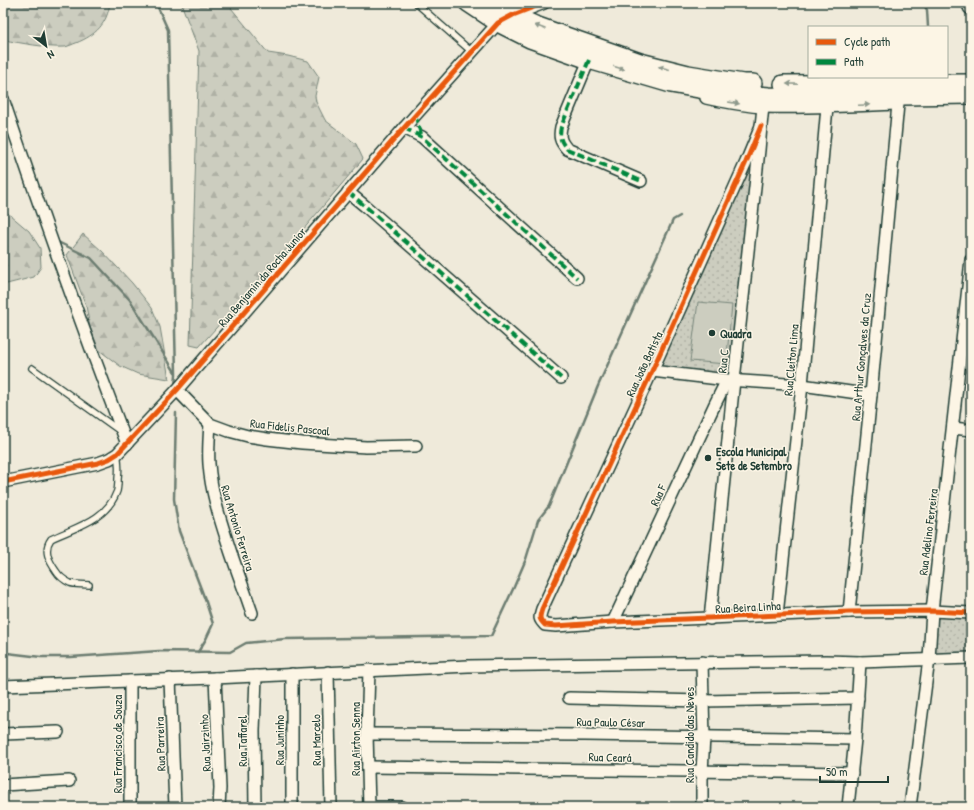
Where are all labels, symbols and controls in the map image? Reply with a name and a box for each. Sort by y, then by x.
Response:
one-way arrow [534,23,546,29]
north arrow [26,26,66,66]
legend [808,26,948,78]
text: Cycle path [844,33,890,50]
text: N [45,47,57,62]
text: Path [844,53,864,70]
one-way arrow [657,64,670,70]
one-way arrow [613,65,625,71]
one-way arrow [785,81,798,87]
one-way arrow [728,100,740,106]
one-way arrow [858,102,870,109]
street label: Rua Benjamin da Rocha Junior [214,223,310,330]
street label: Rua Arthur Gonçalves da Cruz [847,292,875,422]
street label: Rua Cleiton Lima [779,323,803,397]
place label: Quadra [720,325,752,342]
street label: Rua Joāo Batista [621,328,667,399]
marker: Quadra [707,328,717,338]
street label: Rua C [713,348,733,374]
street label: Rua Fidelis Pascoal [249,414,332,440]
place label: Escola Municipal Sete de Setembro [716,443,792,474]
marker: Escola Municipal Sete de Setembro [703,453,713,463]
street label: Rua F [646,481,671,509]
street label: Rua Antonio Ferreira [217,483,259,573]
street label: Rua Adelino Ferreira [914,487,942,576]
street label: Rua Beira Linha [715,597,782,617]
street label: Rua Candido das Neves [681,687,698,783]
street label: Rua Francisco de Souza [109,695,126,793]
street label: Rua Airton Senna [347,702,364,776]
street label: Rua Paulo César [576,713,646,731]
street label: Rua Jairzinho [195,714,215,772]
street label: Rua Taffarel [234,714,251,767]
street label: Rua Marcelo [307,714,325,766]
street label: Rua Juninho [271,715,288,765]
street label: Rua Parreira [151,716,169,771]
street label: Rua Ceará [588,748,632,766]
scale bar [820,758,888,784]
text: 50 m [826,763,847,780]

